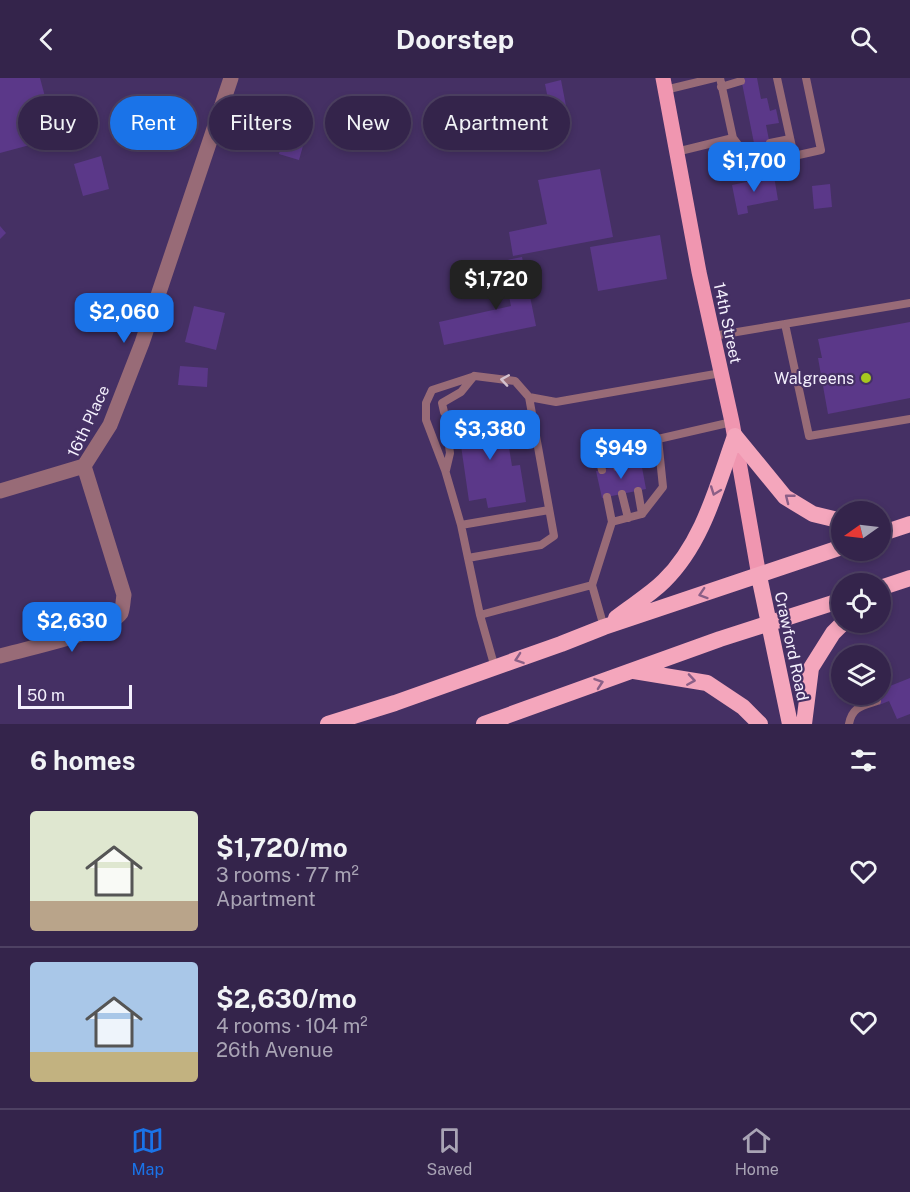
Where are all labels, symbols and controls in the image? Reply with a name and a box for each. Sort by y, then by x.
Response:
icon: back [30,23,63,56]
text: Doorstep [396,23,514,55]
icon: search [847,23,880,56]
chip: Buy [18,96,98,150]
chip: Rent [110,96,197,150]
chip: Filters [209,96,313,150]
chip: New [325,96,411,150]
chip: Apartment [423,96,570,150]
pin: $1,700 [705,142,803,193]
text: $1,700 [722,149,786,173]
pin: $1,720 [447,260,545,311]
text: $1,720 [464,267,528,291]
street label: 14th Street [710,281,745,365]
pin: $2,060 [75,293,173,344]
text: $2,060 [89,300,159,324]
place label: Walgreens [774,369,854,388]
marker: Walgreens [859,371,873,385]
one-way arrow [501,374,510,386]
street label: 16th Place [64,382,113,460]
pin: $3,380 [441,410,539,461]
text: $3,380 [454,417,526,441]
pin: $949 [585,429,657,480]
text: $949 [594,436,648,460]
one-way arrow [710,485,723,496]
one-way arrow [785,494,796,505]
north arrow [831,501,891,561]
map controls [831,501,891,705]
button: locate [831,573,891,633]
one-way arrow [698,587,709,599]
street label: Crawford Road [771,590,812,702]
pin: $2,630 [23,602,121,653]
text: $2,630 [36,609,108,633]
button: layers [831,645,891,705]
one-way arrow [515,651,525,664]
one-way arrow [686,674,696,686]
one-way arrow [593,678,604,691]
scale bar [18,682,132,710]
text: 50 m [27,686,65,705]
icon: filters [847,744,880,777]
text: 6 homes [30,745,135,776]
text: $1,720/mo [216,832,348,863]
icon: home [78,835,150,907]
icon: heart [847,855,880,888]
text: 3 rooms · 77 m² [216,863,359,887]
text: Apartment [216,887,316,911]
text: $2,630/mo [216,983,357,1014]
icon: home [78,986,150,1058]
icon: heart [847,1006,880,1039]
text: 4 rooms · 104 m² [216,1014,368,1038]
text: 26th Avenue [216,1038,333,1062]
tab: Map [131,1124,164,1179]
tab: Saved [427,1124,472,1179]
tab: Home [735,1124,779,1179]

